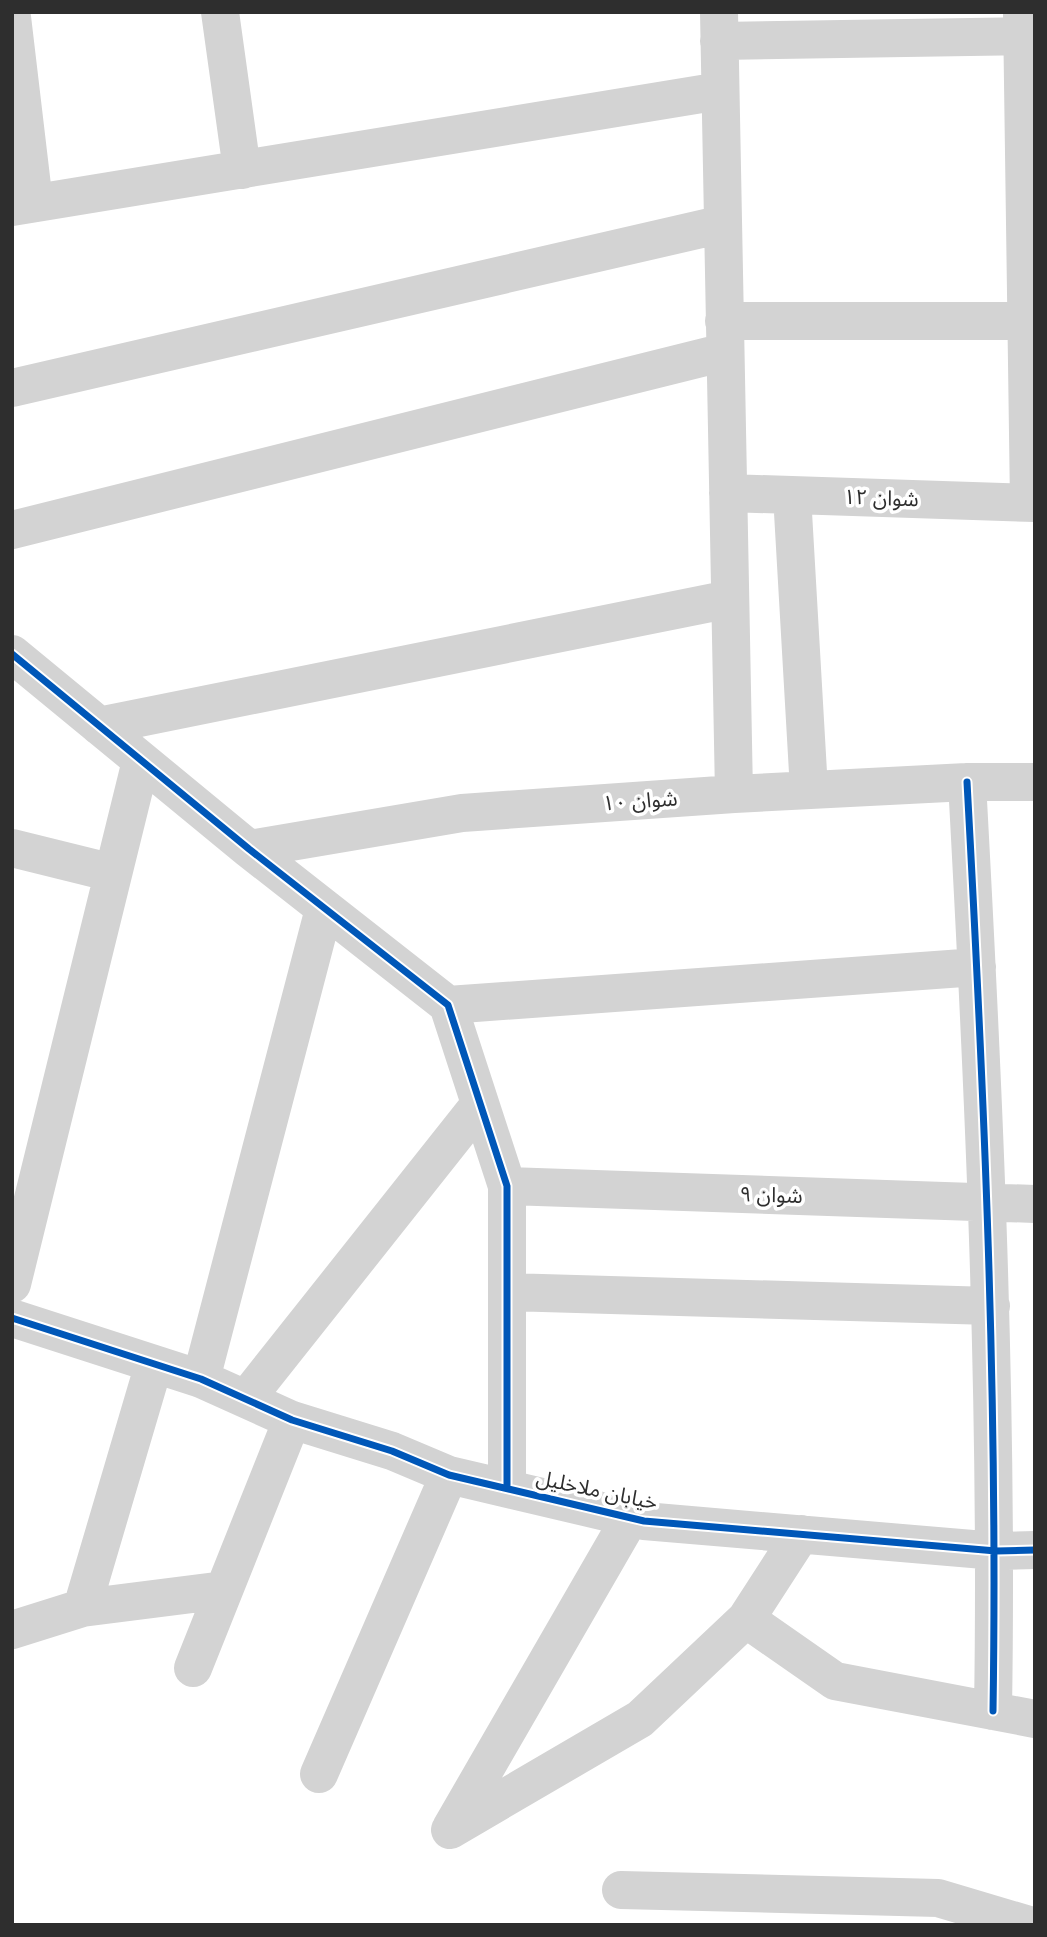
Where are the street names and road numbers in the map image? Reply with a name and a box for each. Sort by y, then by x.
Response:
street label: شوان ۱۲ [843,482,919,512]
street label: شوان ۱۰ [601,783,678,817]
street label: شوان ۹ [739,1179,803,1209]
street label: خیابان ملاخلیل [534,1463,660,1516]

